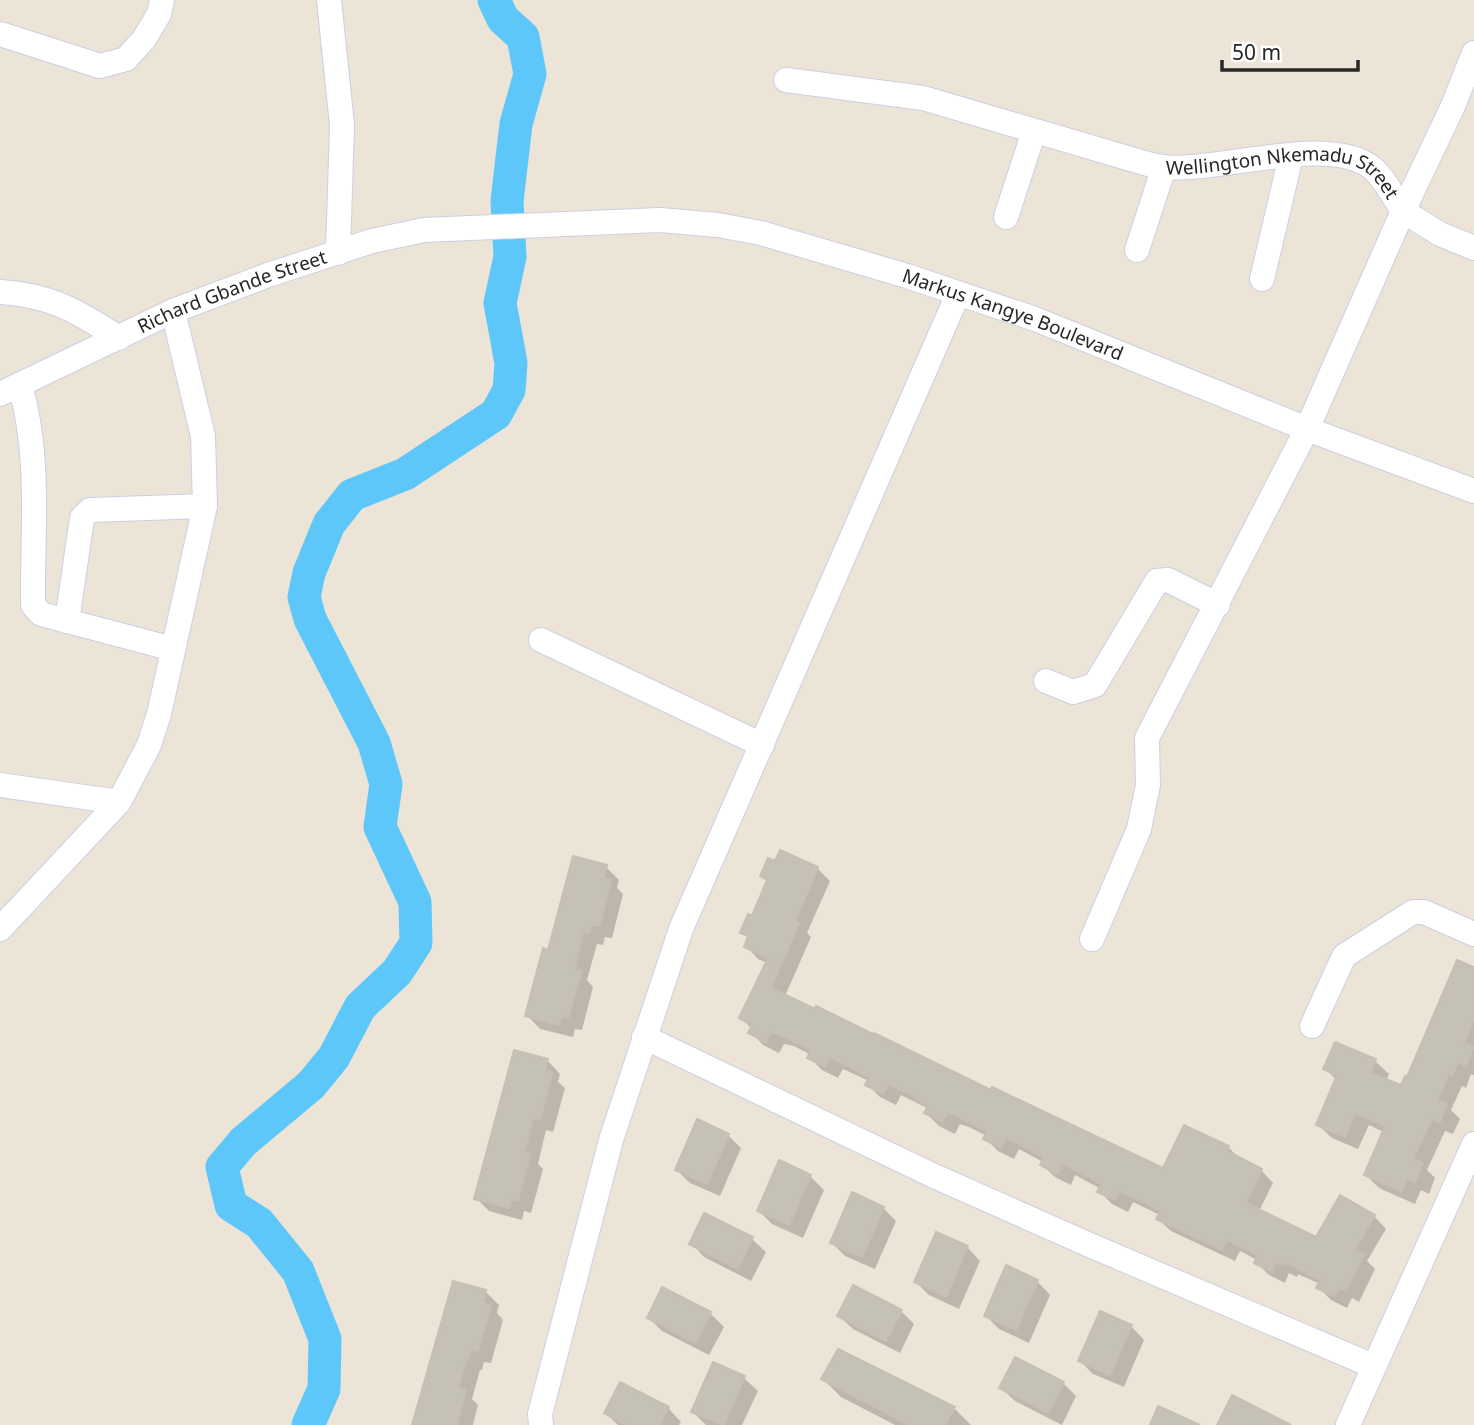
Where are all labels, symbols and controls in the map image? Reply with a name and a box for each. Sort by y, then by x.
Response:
scale bar [1222,28,1358,72]
text: 50 m [1232,38,1281,66]
street label: Wellington Nkemadu Street [1166,140,1405,204]
street label: Richard Gbande Street [133,244,330,339]
street label: Markus Kangye Boulevard [899,262,1127,366]

